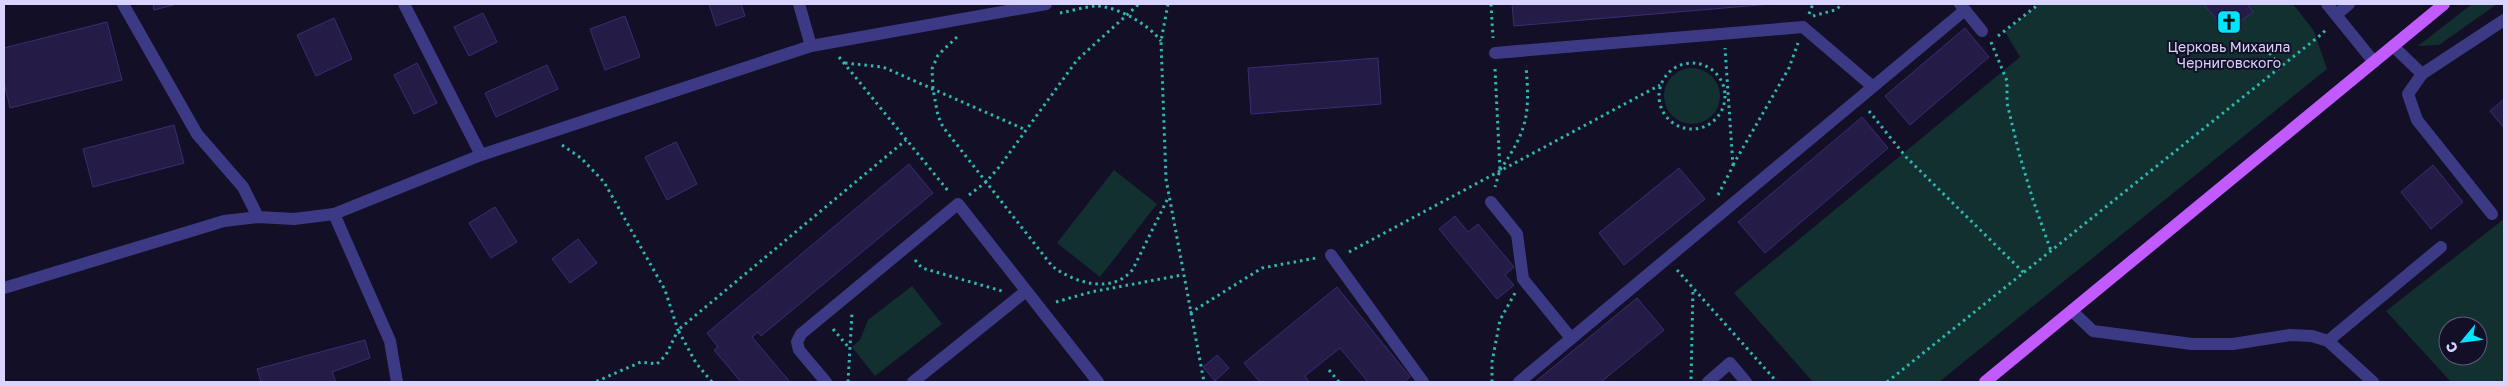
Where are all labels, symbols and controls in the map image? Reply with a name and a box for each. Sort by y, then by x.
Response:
church icon: Церковь Михаила Черниговского [2216,9,2242,35]
place label: Церковь Михаила Черниговского [2168,38,2290,71]
north arrow [2438,316,2488,366]
text: С [2441,339,2461,356]

